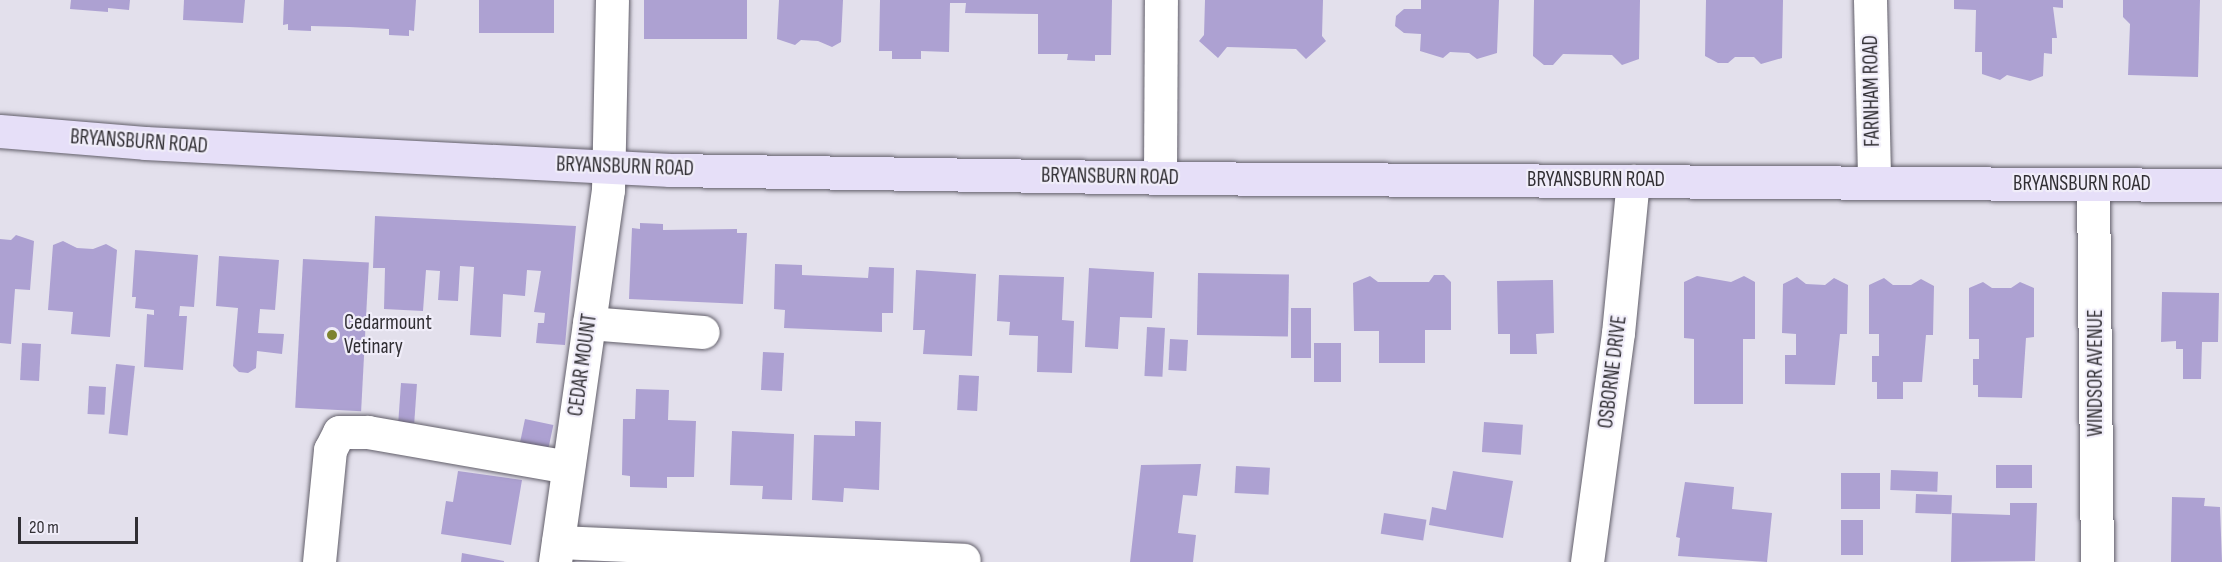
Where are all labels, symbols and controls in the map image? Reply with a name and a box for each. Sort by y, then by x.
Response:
street label: FARNHAM ROAD [1858,35,1886,147]
street label: BRYANSBURN ROAD [69,125,209,159]
street label: BRYANSBURN ROAD [556,152,694,182]
street label: BRYANSBURN ROAD [1041,163,1179,191]
street label: BRYANSBURN ROAD [1527,167,1665,193]
street label: BRYANSBURN ROAD [2013,171,2151,197]
street label: WINDSOR AVENUE [2083,309,2109,437]
place label: Cedarmount Vetinary [344,310,432,360]
street label: CEDAR MOUNT [563,312,603,418]
street label: OSBORNE DRIVE [1594,314,1632,430]
marker: Cedarmount Vetinary [325,328,339,342]
scale bar [21,505,141,543]
text: 20 m [29,517,59,538]

